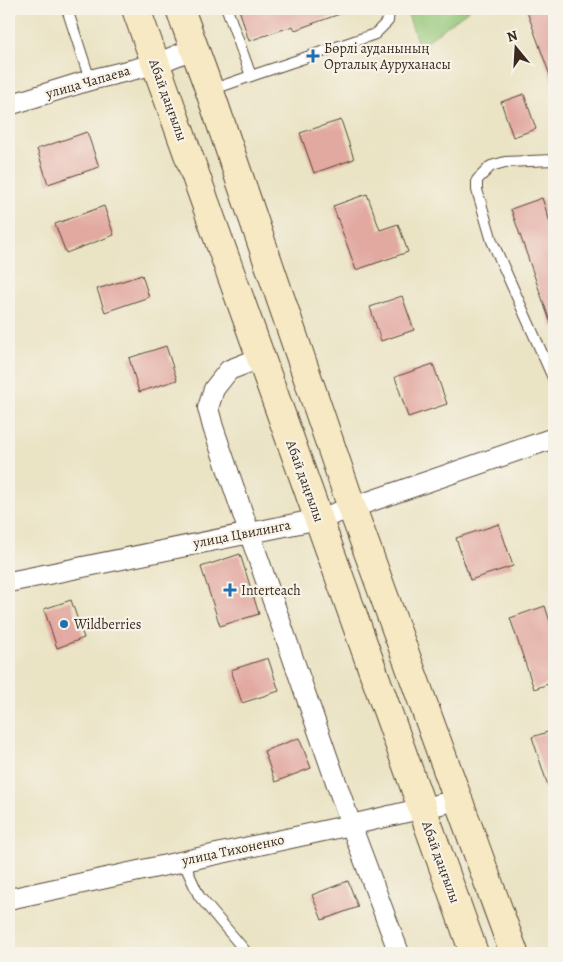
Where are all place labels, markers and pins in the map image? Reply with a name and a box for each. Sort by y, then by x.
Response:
place label: Бөрлі ауданының Орталық Ауруханасы [324,39,451,74]
marker: Бөрлі ауданының Орталық Ауруханасы [306,49,320,63]
place label: Interteach [241,581,301,600]
marker: Interteach [223,583,237,597]
place label: Wildberries [73,615,141,634]
marker: Wildberries [58,618,70,630]

